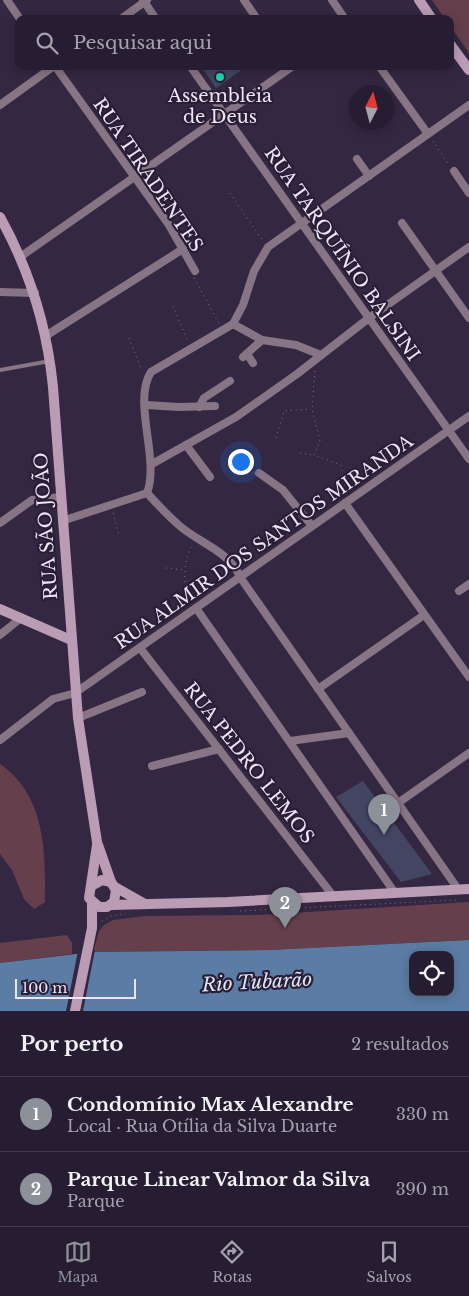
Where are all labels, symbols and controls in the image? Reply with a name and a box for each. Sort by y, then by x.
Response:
search box [15,15,454,70]
icon: search [33,29,61,57]
text: Pesquisar aqui [73,31,212,54]
marker: Assembleia de Deus [214,71,226,83]
place label: Assembleia de Deus [167,85,272,128]
north arrow [349,85,394,130]
street label: RUA TIRADENTES [88,94,208,256]
street label: RUA TARQUÍNIO BALSINI [260,142,425,365]
street label: RUA ALMIR DOS SANTOS MIRANDA [111,429,418,654]
your location [228,449,254,475]
street label: RUA SÃO JOÃO [28,452,62,601]
street label: RUA PEDRO LEMOS [179,678,319,848]
pin: 1 [368,794,400,835]
pin: 2 [269,887,301,928]
map controls [409,951,454,996]
button: locate [409,951,454,996]
water label: Rio Tubarão [200,968,313,996]
scale bar [15,976,136,999]
text: 100 m [22,979,67,997]
text: Por perto [20,1031,123,1057]
text: 2 resultados [351,1034,449,1054]
text: Condomínio Max Alexandre [67,1093,354,1116]
text: 1 [33,1104,39,1124]
text: 330 m [396,1104,449,1124]
text: Local · Rua Otília da Silva Duarte [67,1116,337,1136]
text: Parque Linear Valmor da Silva [67,1168,370,1191]
text: 2 [31,1179,41,1199]
text: 390 m [396,1179,449,1199]
text: Parque [67,1191,124,1211]
tab: Mapa [57,1238,98,1286]
tab: Rotas [212,1238,252,1286]
tab: Salvos [367,1238,412,1286]

